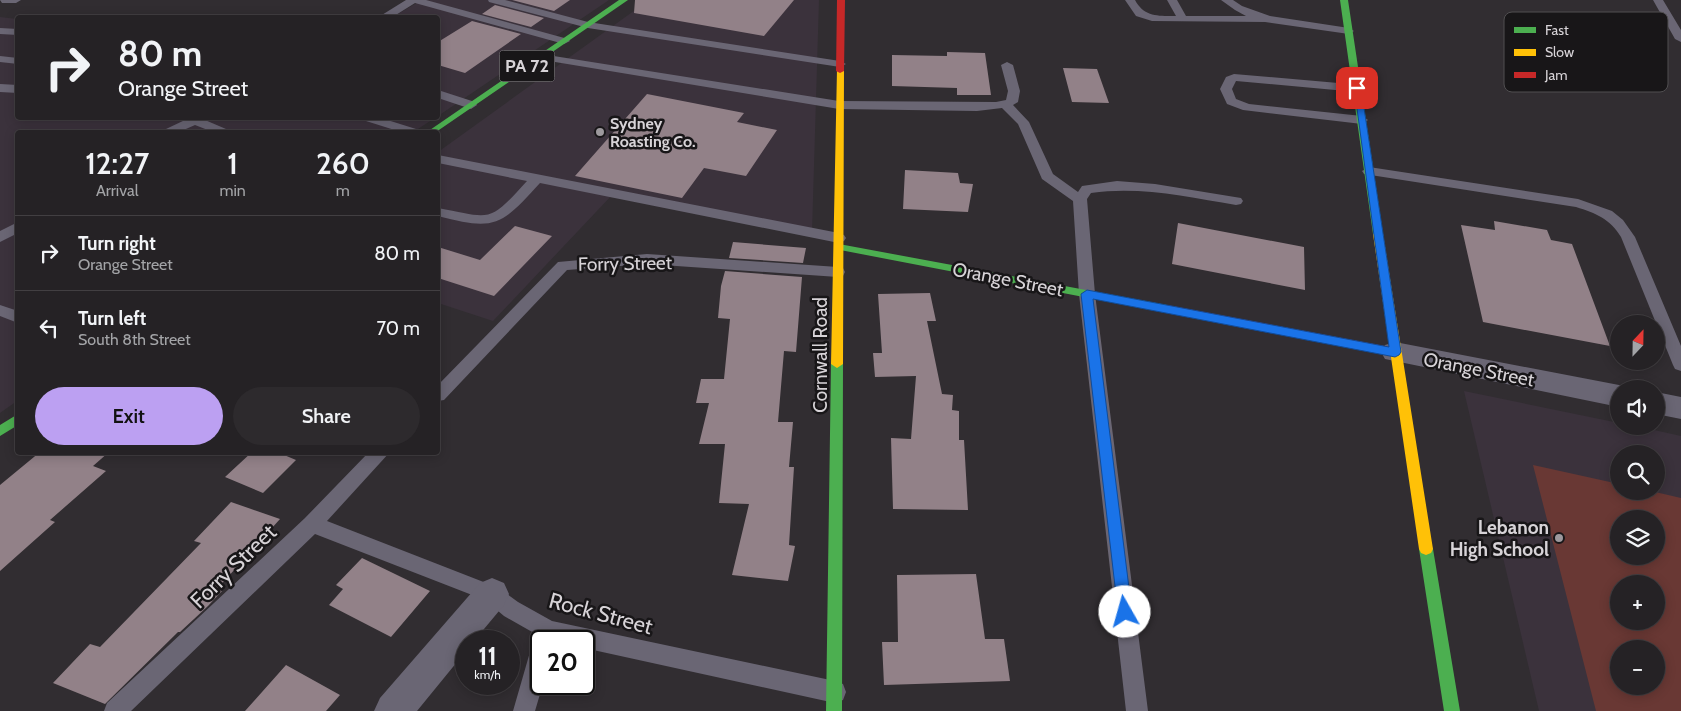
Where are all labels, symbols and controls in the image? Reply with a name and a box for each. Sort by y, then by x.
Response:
legend [1504,12,1668,92]
text: Fast [1545,21,1569,39]
text: 80 m [118,32,202,75]
icon: right [35,35,100,100]
text: Slow [1545,43,1574,61]
road number: PA 72 [500,50,554,82]
text: Jam [1544,66,1567,84]
pin [1336,67,1378,109]
icon: arrive [1343,74,1371,102]
text: Orange Street [118,75,248,102]
place label: Sydney Roasting Co. [610,114,696,151]
marker: Sydney Roasting Co. [594,126,606,138]
text: 12:27 [85,145,149,182]
text: 1 [227,145,238,182]
text: 260 [316,145,370,182]
text: Arrival [96,181,138,200]
text: min [219,181,246,200]
text: m [336,181,350,200]
text: Turn right [78,232,156,255]
icon: right [35,239,63,267]
text: 80 m [374,242,420,265]
street label: Forry Street [578,251,673,276]
text: Orange Street [78,255,173,274]
street label: Orange Street [951,257,1066,302]
street label: Cornwall Road [809,297,832,413]
text: Turn left [78,307,146,330]
icon: left [35,314,63,342]
north arrow [1610,315,1665,370]
map controls [1610,315,1665,695]
text: 70 m [376,317,420,340]
text: South 8th Street [78,330,191,349]
street label: Orange Street [1422,347,1537,392]
button: sound [1610,380,1665,435]
button: Exit [35,387,223,445]
button: Share [233,387,420,445]
button: search [1610,445,1665,500]
button: layers [1610,510,1665,565]
place label: Lebanon High School [1450,516,1549,561]
street label: Forry Street [185,518,282,614]
marker: Lebanon High School [1553,532,1565,544]
button: + [1610,575,1665,630]
position arrow [1098,585,1150,637]
street label: Rock Street [546,587,656,640]
speed limit sign: 20 [530,630,595,695]
button: − [1610,640,1665,695]
text: 11 [478,641,497,671]
text: km/h [474,667,501,682]

